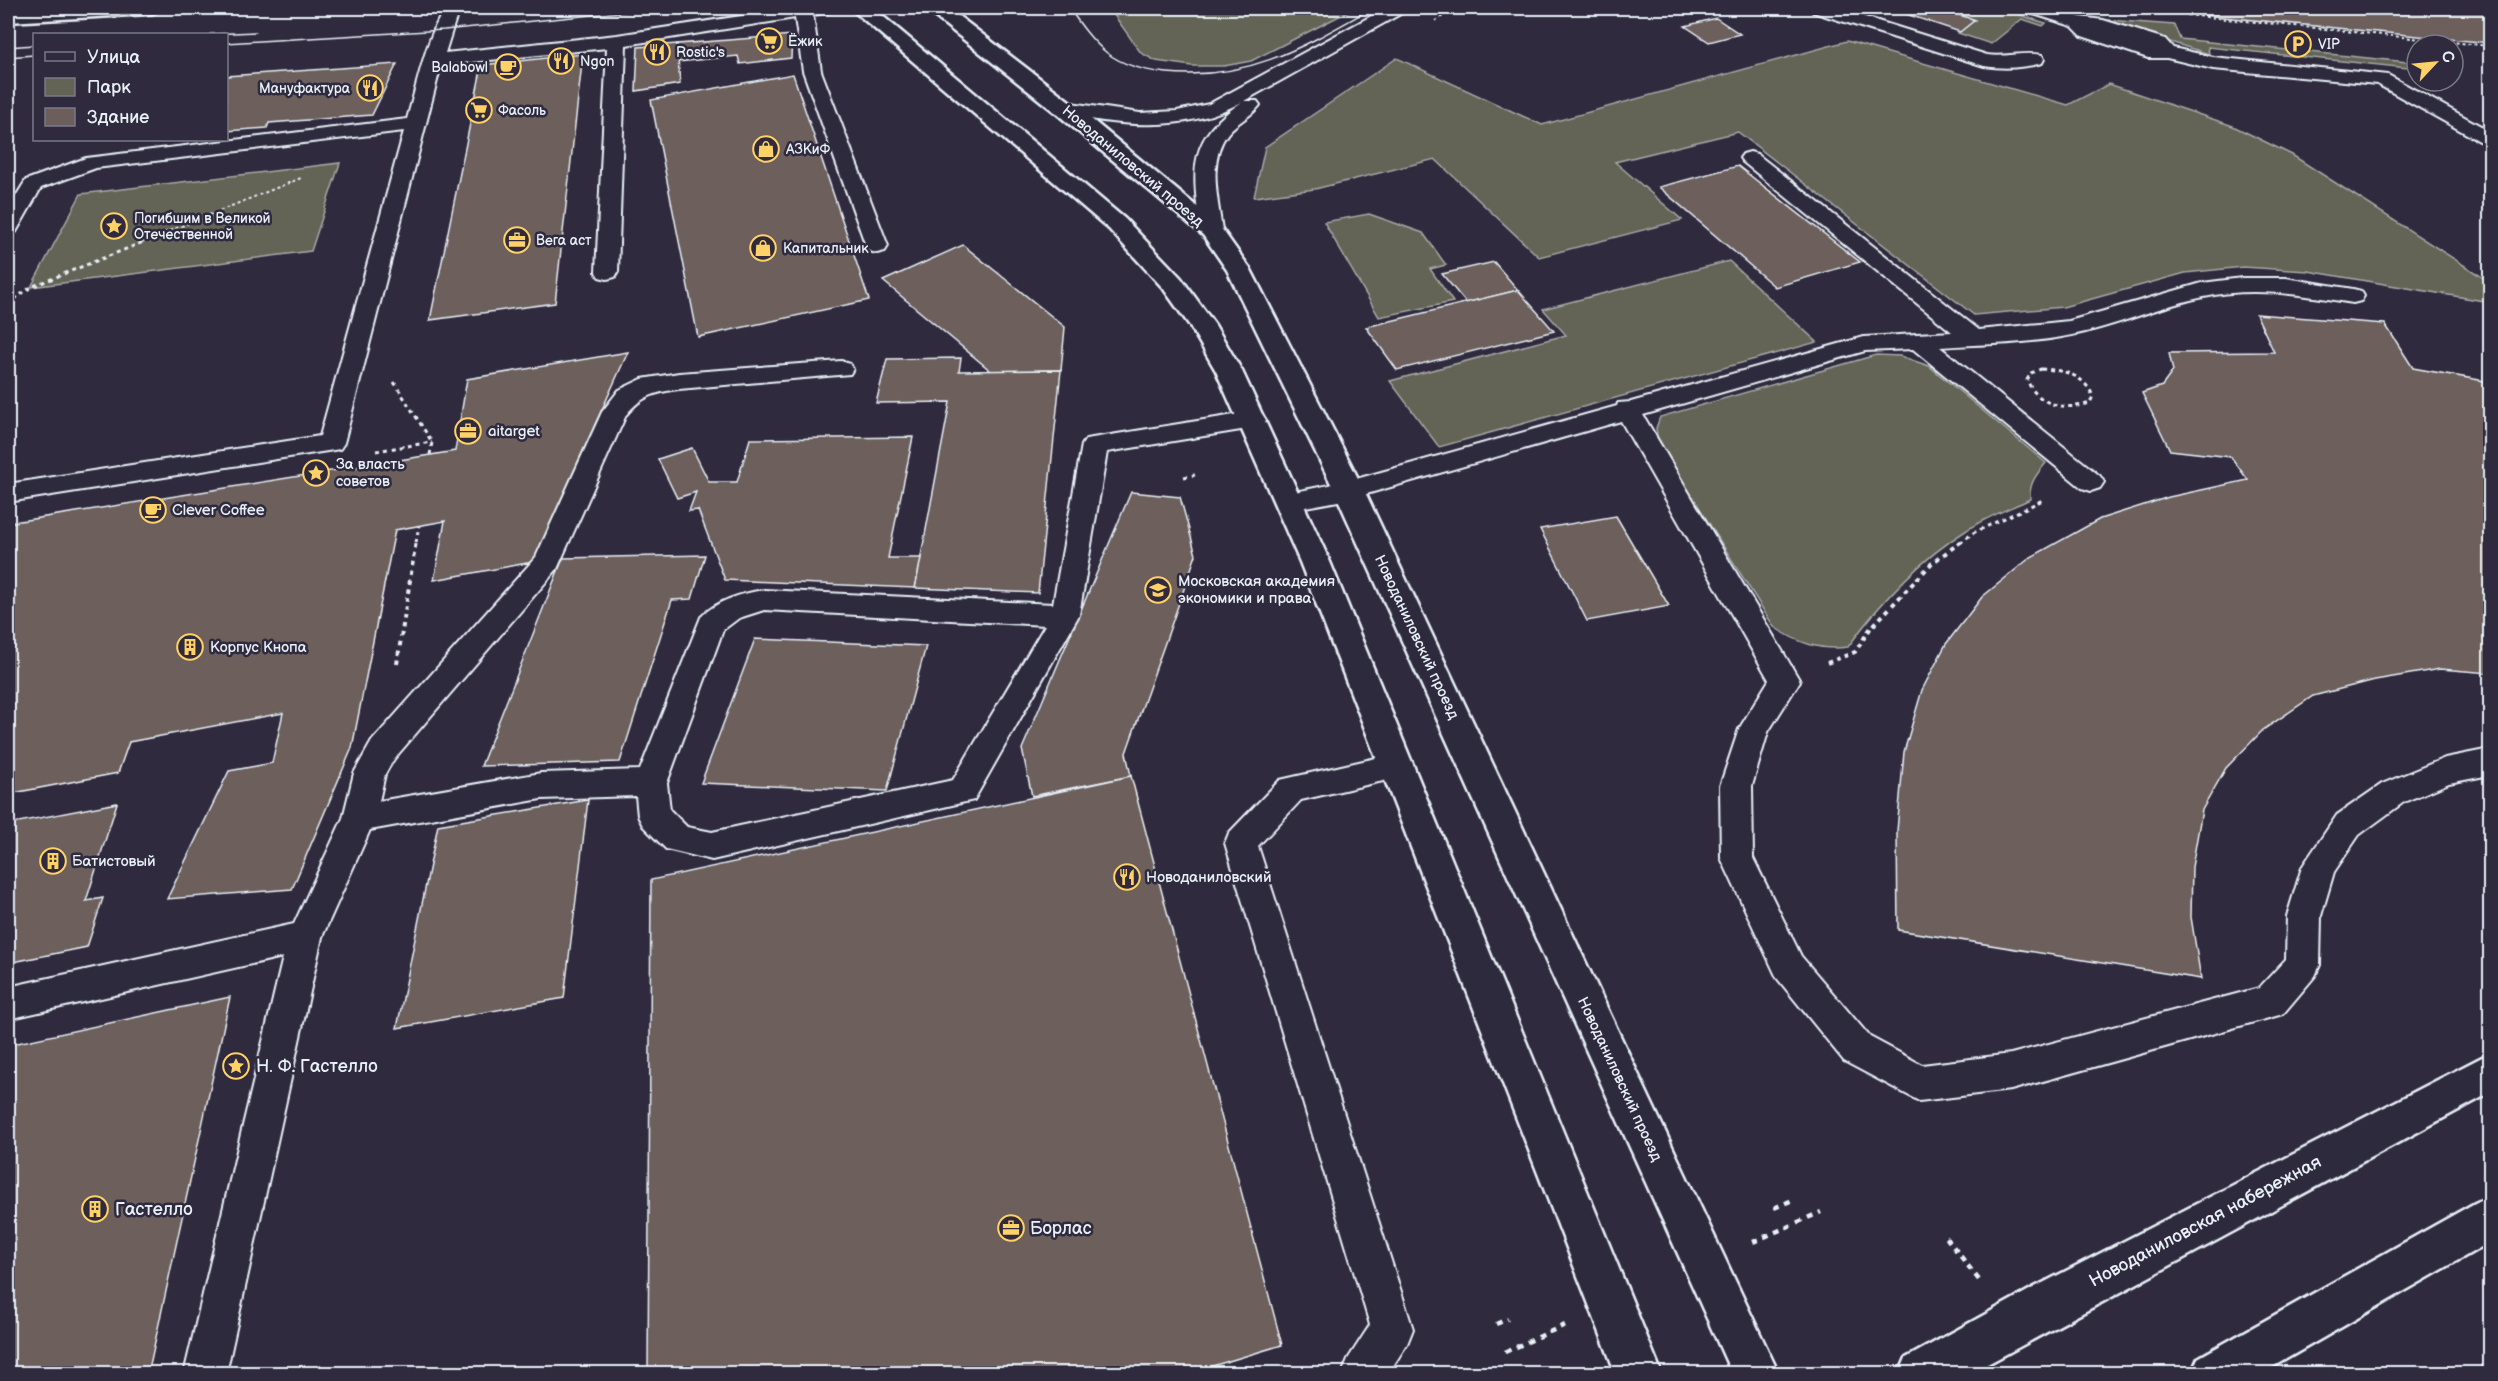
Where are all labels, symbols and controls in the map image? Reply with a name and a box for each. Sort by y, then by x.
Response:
supermarket icon: Ёжик [754,26,784,56]
parking icon: VIP [2283,29,2313,59]
place label: Ёжик [788,32,823,50]
legend [33,33,228,141]
north arrow [2405,33,2465,93]
place label: VIP [2318,36,2340,53]
restaurant icon: Rostic's [642,37,672,67]
place label: Rostic's [676,44,725,61]
restaurant icon: Ngon [546,46,576,76]
text: Улица [87,47,141,68]
text: С [2436,48,2458,66]
cafe icon: Balabowl [493,52,523,82]
place label: Ngon [580,53,615,70]
place label: Balabowl [431,59,488,76]
restaurant icon: Мануфактура [355,73,385,103]
text: Парк [87,77,131,98]
place label: Мануфактура [259,80,351,97]
supermarket icon: Фасоль [464,95,494,125]
street label: Новоданиловский проезд [1058,101,1207,231]
place label: Фасоль [498,102,546,119]
text: Здание [87,107,149,128]
shop icon: АЗКиФ [751,134,781,164]
place label: АЗКиФ [785,141,831,158]
place label: Погибшим в Великой Отечественной [134,210,270,243]
place icon: Погибшим в Великой Отечественной [99,211,129,241]
office icon: Вега аст [502,225,532,255]
place label: Вега аст [536,232,592,249]
shop icon: Капитальник [748,233,778,263]
place label: Капитальник [783,240,869,257]
office icon: aitarget [453,416,483,446]
place label: aitarget [488,422,540,441]
place label: За власть советов [336,455,405,491]
place icon: За власть советов [301,458,331,488]
cafe icon: Clever Coffee [138,495,168,525]
place label: Clever Coffee [172,501,265,520]
street label: Новоданиловский проезд [1370,552,1463,722]
place label: Московская академия экономики и права [1178,572,1335,608]
school or university icon: Московская академия экономики и права [1143,575,1173,605]
building icon: Корпус Кнопа [175,632,205,662]
place label: Корпус Кнопа [210,638,307,657]
building icon: Батистовый [38,846,68,876]
place label: Батистовый [72,852,156,871]
restaurant icon: Новоданиловский [1112,862,1142,892]
place label: Новоданиловский [1146,868,1272,887]
street label: Новоданиловский проезд [1573,994,1666,1164]
place icon: Н. Ф. Гастелло [221,1051,251,1081]
place label: Н. Ф. Гастелло [256,1056,378,1077]
street label: Новоданиловская набережная [2086,1151,2325,1292]
building icon: Гастелло [80,1194,110,1224]
place label: Гастелло [115,1199,193,1220]
office icon: Борлас [996,1213,1026,1243]
place label: Борлас [1030,1218,1092,1239]

